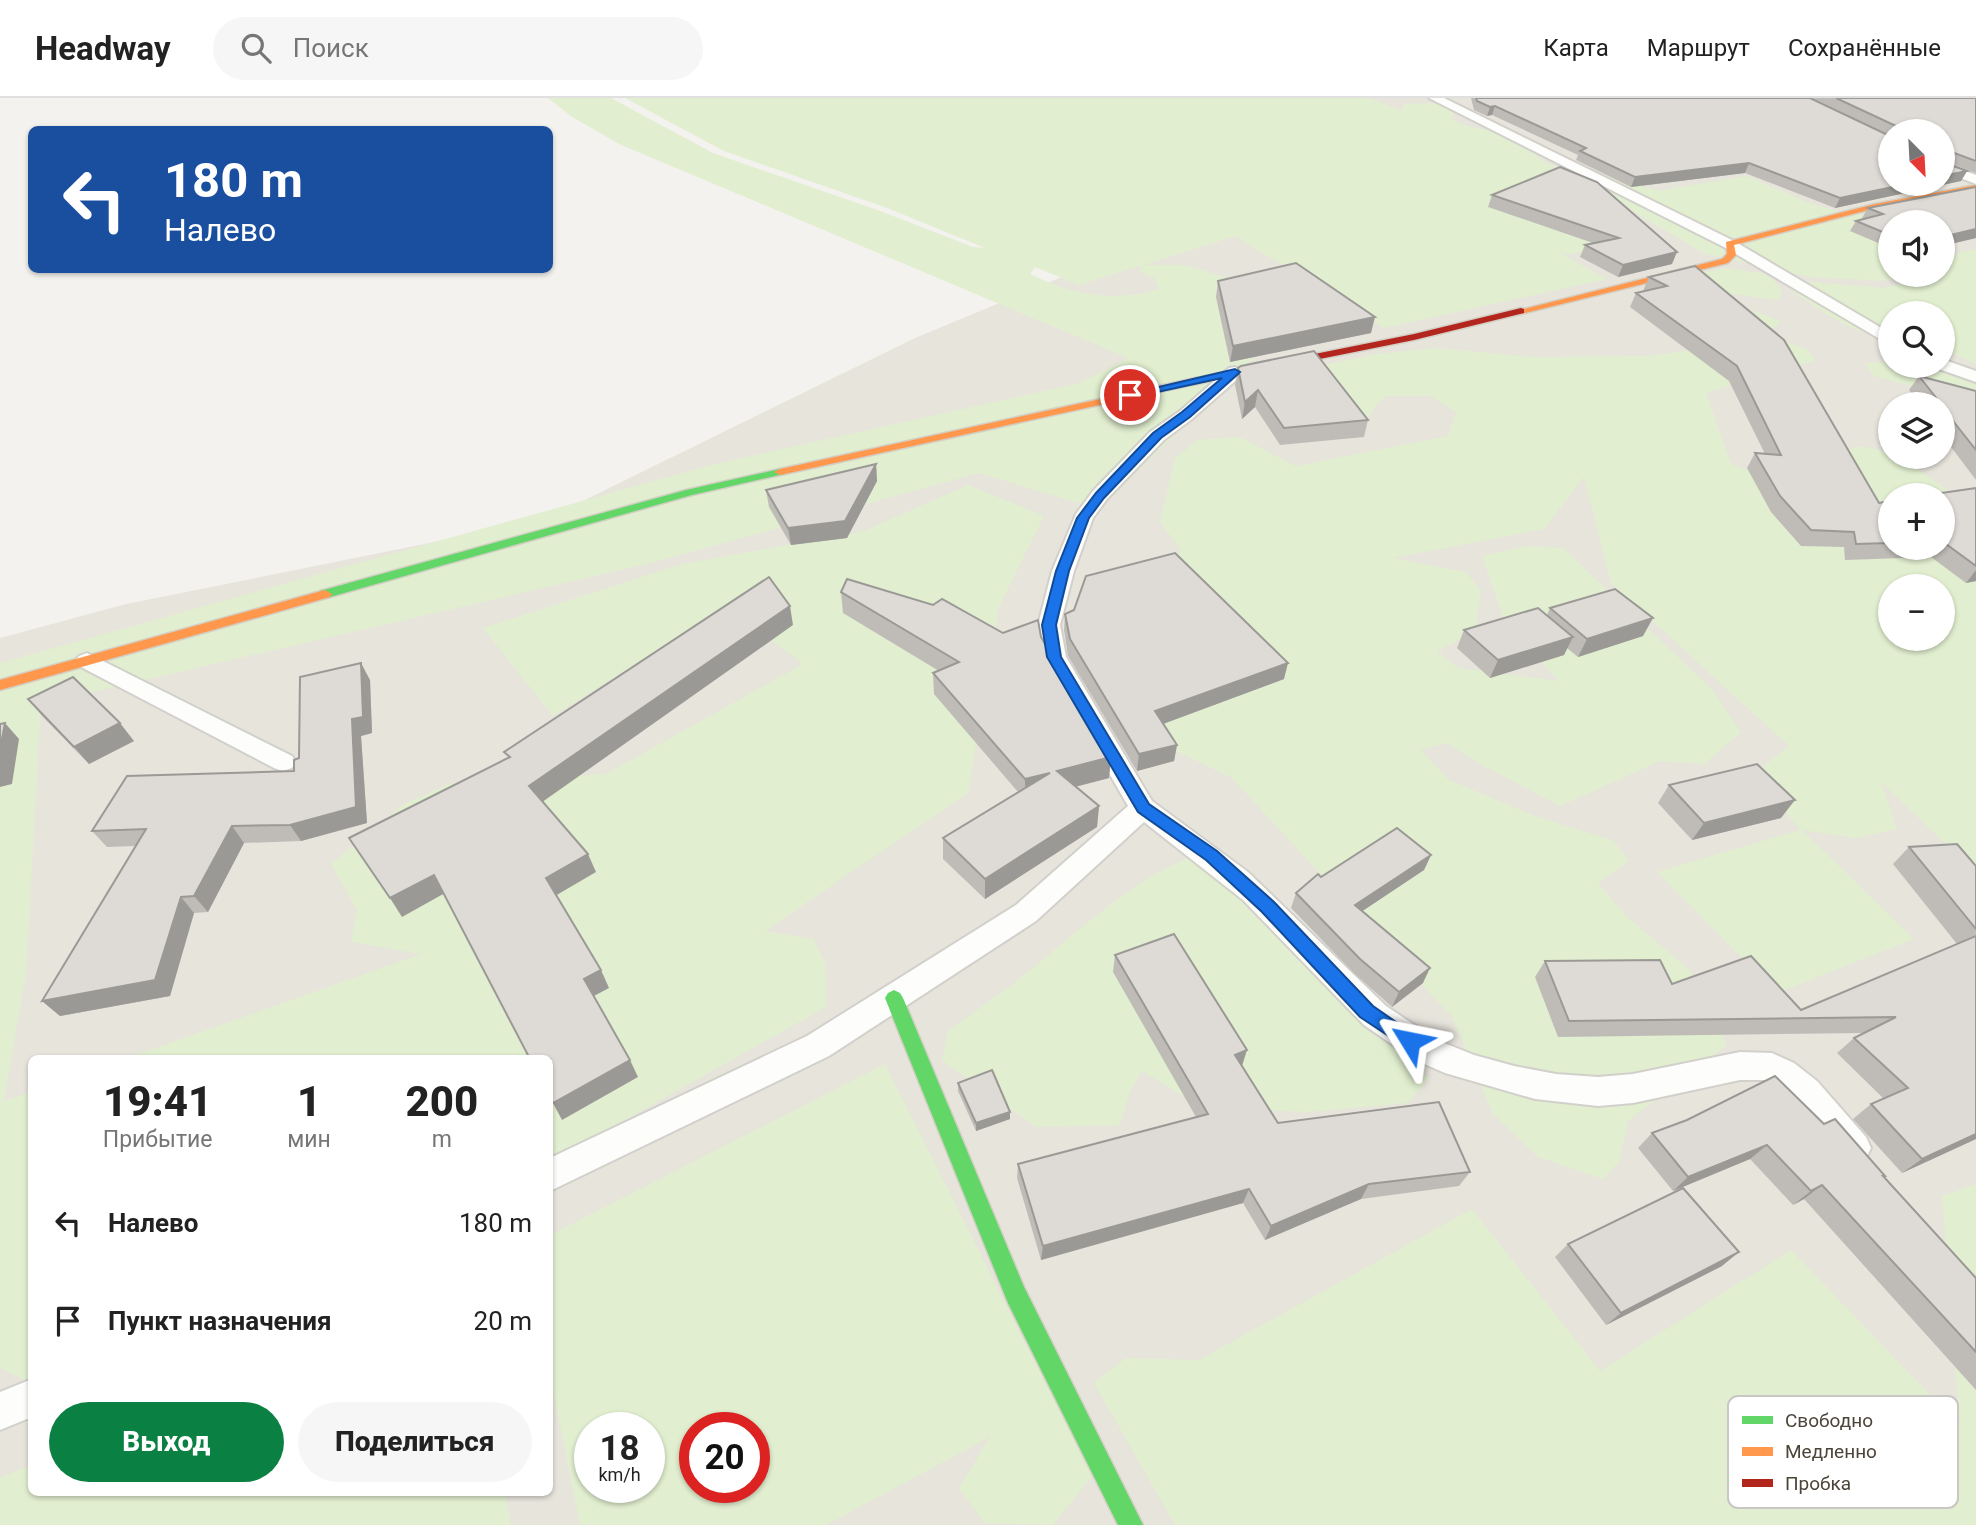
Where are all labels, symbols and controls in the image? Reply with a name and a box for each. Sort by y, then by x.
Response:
search box [213,17,703,80]
text: Headway [35,29,171,68]
icon: search [237,29,275,67]
text: Поиск [293,33,369,63]
text: Карта [1543,34,1609,62]
text: Маршрут [1647,34,1750,62]
text: Сохранённые [1788,34,1941,62]
north arrow [1878,119,1955,196]
map controls [1878,119,1955,651]
text: 180 m [164,152,303,209]
icon: left [49,154,140,245]
button: sound [1878,210,1955,287]
text: Налево [164,211,276,249]
button: search [1878,301,1955,378]
pin [1100,365,1160,425]
icon: arrive [1111,376,1149,414]
button: layers [1878,392,1955,469]
button: + [1878,483,1955,560]
button: − [1878,574,1955,651]
position arrow [1373,1004,1447,1078]
text: 19:41 [103,1077,212,1126]
text: 1 [297,1077,321,1126]
text: 200 [406,1077,478,1126]
text: Прибытие [103,1126,212,1153]
text: мин [287,1126,331,1153]
text: m [432,1126,452,1153]
icon: left [49,1204,87,1242]
text: Налево [108,1208,198,1238]
text: 180 m [459,1208,532,1238]
icon: arrive [49,1302,87,1340]
text: Пункт назначения [108,1306,332,1336]
text: 20 m [474,1306,532,1336]
legend [1728,1396,1958,1508]
button: Выход [49,1402,284,1482]
button: Поделиться [298,1402,532,1482]
text: Свободно [1785,1409,1873,1432]
speed limit sign: 20 [679,1412,770,1503]
text: 18 [599,1428,640,1469]
text: Медленно [1785,1440,1877,1463]
text: km/h [598,1464,641,1485]
text: Пробка [1785,1472,1851,1495]

